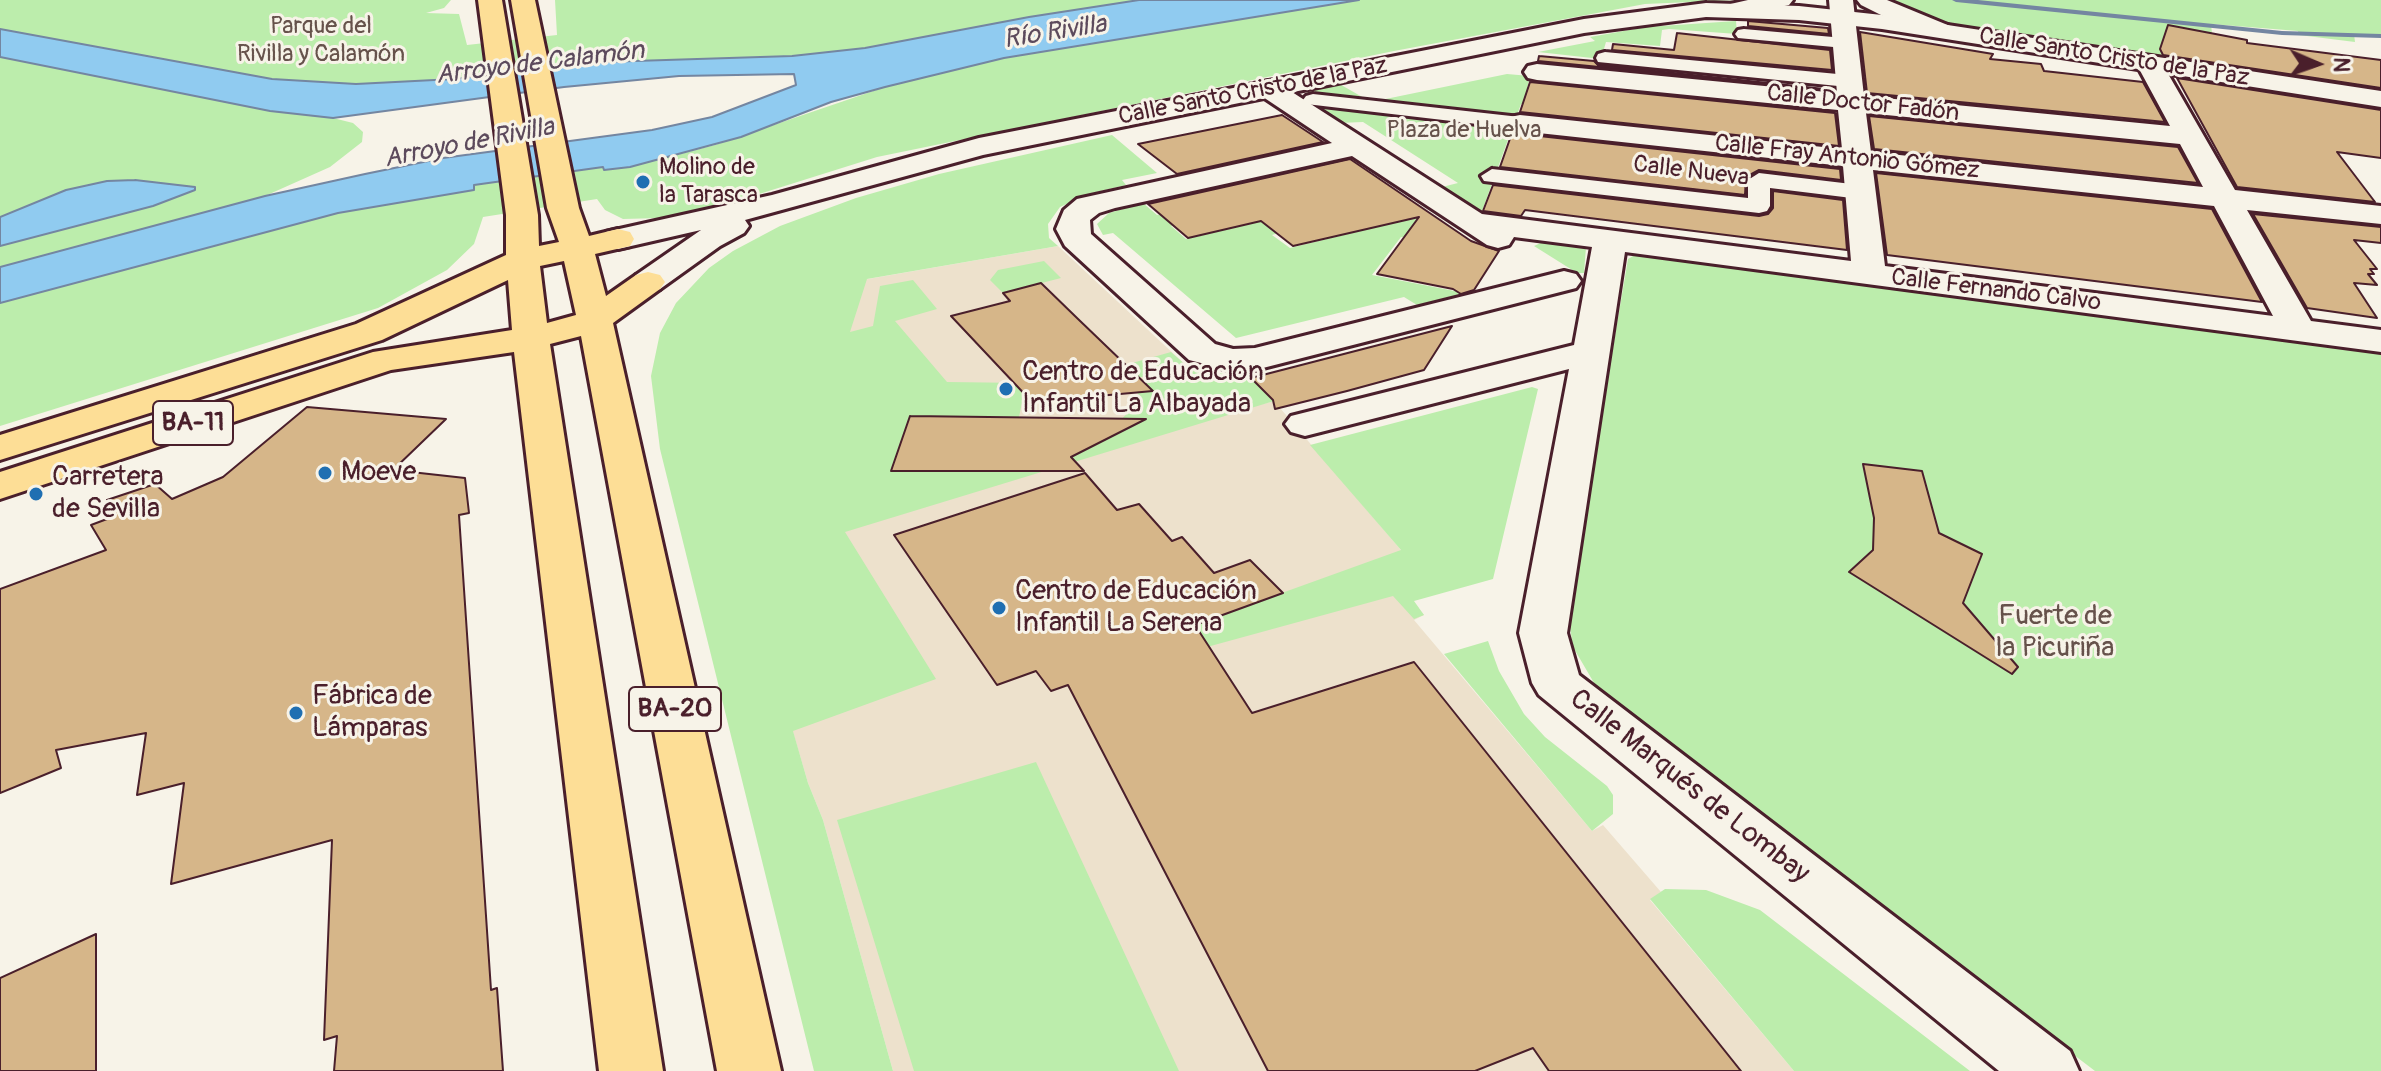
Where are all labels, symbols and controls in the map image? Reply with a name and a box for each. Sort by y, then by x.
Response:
water label: Río Rivilla [1002,10,1108,56]
park label: Parque del Rivilla y Calamón [237,13,405,69]
street label: Calle Santo Cristo de la Paz [1977,22,2251,94]
north arrow [2277,24,2357,104]
water label: Arroyo de Calamón [434,36,646,92]
street label: Calle Santo Cristo de la Paz [1116,52,1390,132]
text: N [2327,57,2355,73]
street label: Calle Doctor Fadón [1765,80,1961,128]
water label: Arroyo de Rivilla [381,112,557,176]
park label: Plaza de Huelva [1387,117,1541,145]
street label: Calle Fray Antonio Gómez [1713,130,1981,186]
street label: Calle Nueva [1631,151,1751,193]
place label: Molino de la Tarasca [659,154,758,210]
marker: Molino de la Tarasca [634,173,652,191]
street label: Calle Fernando Calvo [1890,264,2102,318]
place label: Centro de Educación Infantil La Albayada [1022,356,1264,422]
marker: Centro de Educación Infantil La Albayada [997,380,1015,398]
road number: BA-11 [153,401,233,445]
place label: Moeve [341,456,416,490]
place label: Carretera de Sevilla [52,461,164,527]
marker: Moeve [316,464,334,482]
marker: Carretera de Sevilla [27,485,45,503]
place label: Centro de Educación Infantil La Serena [1015,575,1257,641]
marker: Centro de Educación Infantil La Serena [990,599,1008,617]
park label: Fuerte de la Picuriña [1996,600,2114,666]
place label: Fábrica de Lámparas [312,680,432,746]
street label: Calle Marqués de Lombay [1562,683,1816,891]
road number: BA-20 [629,687,721,731]
marker: Fábrica de Lámparas [287,704,305,722]

